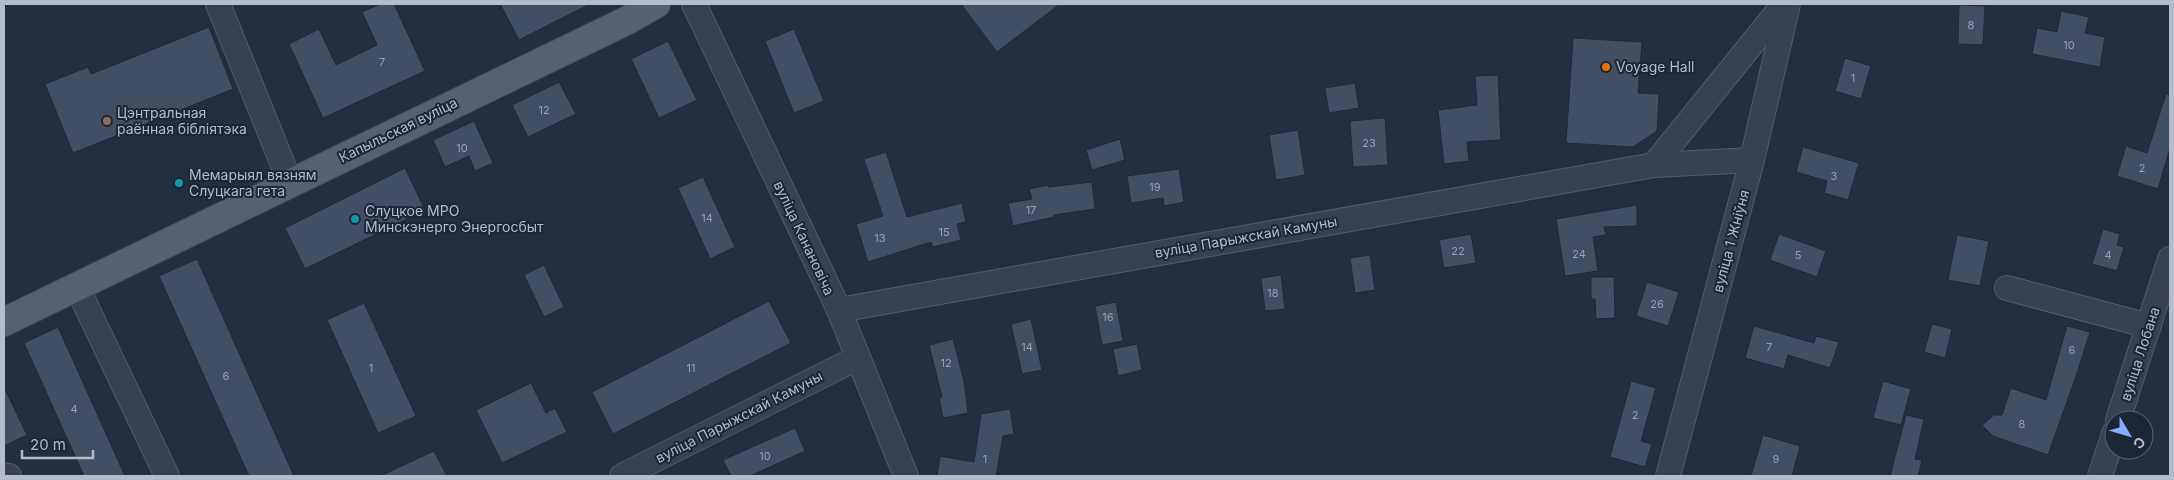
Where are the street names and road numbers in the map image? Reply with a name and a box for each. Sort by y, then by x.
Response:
street label: Капыльская вуліца [336,93,460,166]
street label: вуліца Канановіча [771,178,838,298]
street label: вуліца 1 Жніўня [1709,188,1752,294]
street label: вуліца Парыжскай Камуны [1153,212,1339,261]
street label: вуліца Лобана [2116,305,2163,403]
street label: вуліца Парыжскай Камуны [652,367,825,466]

